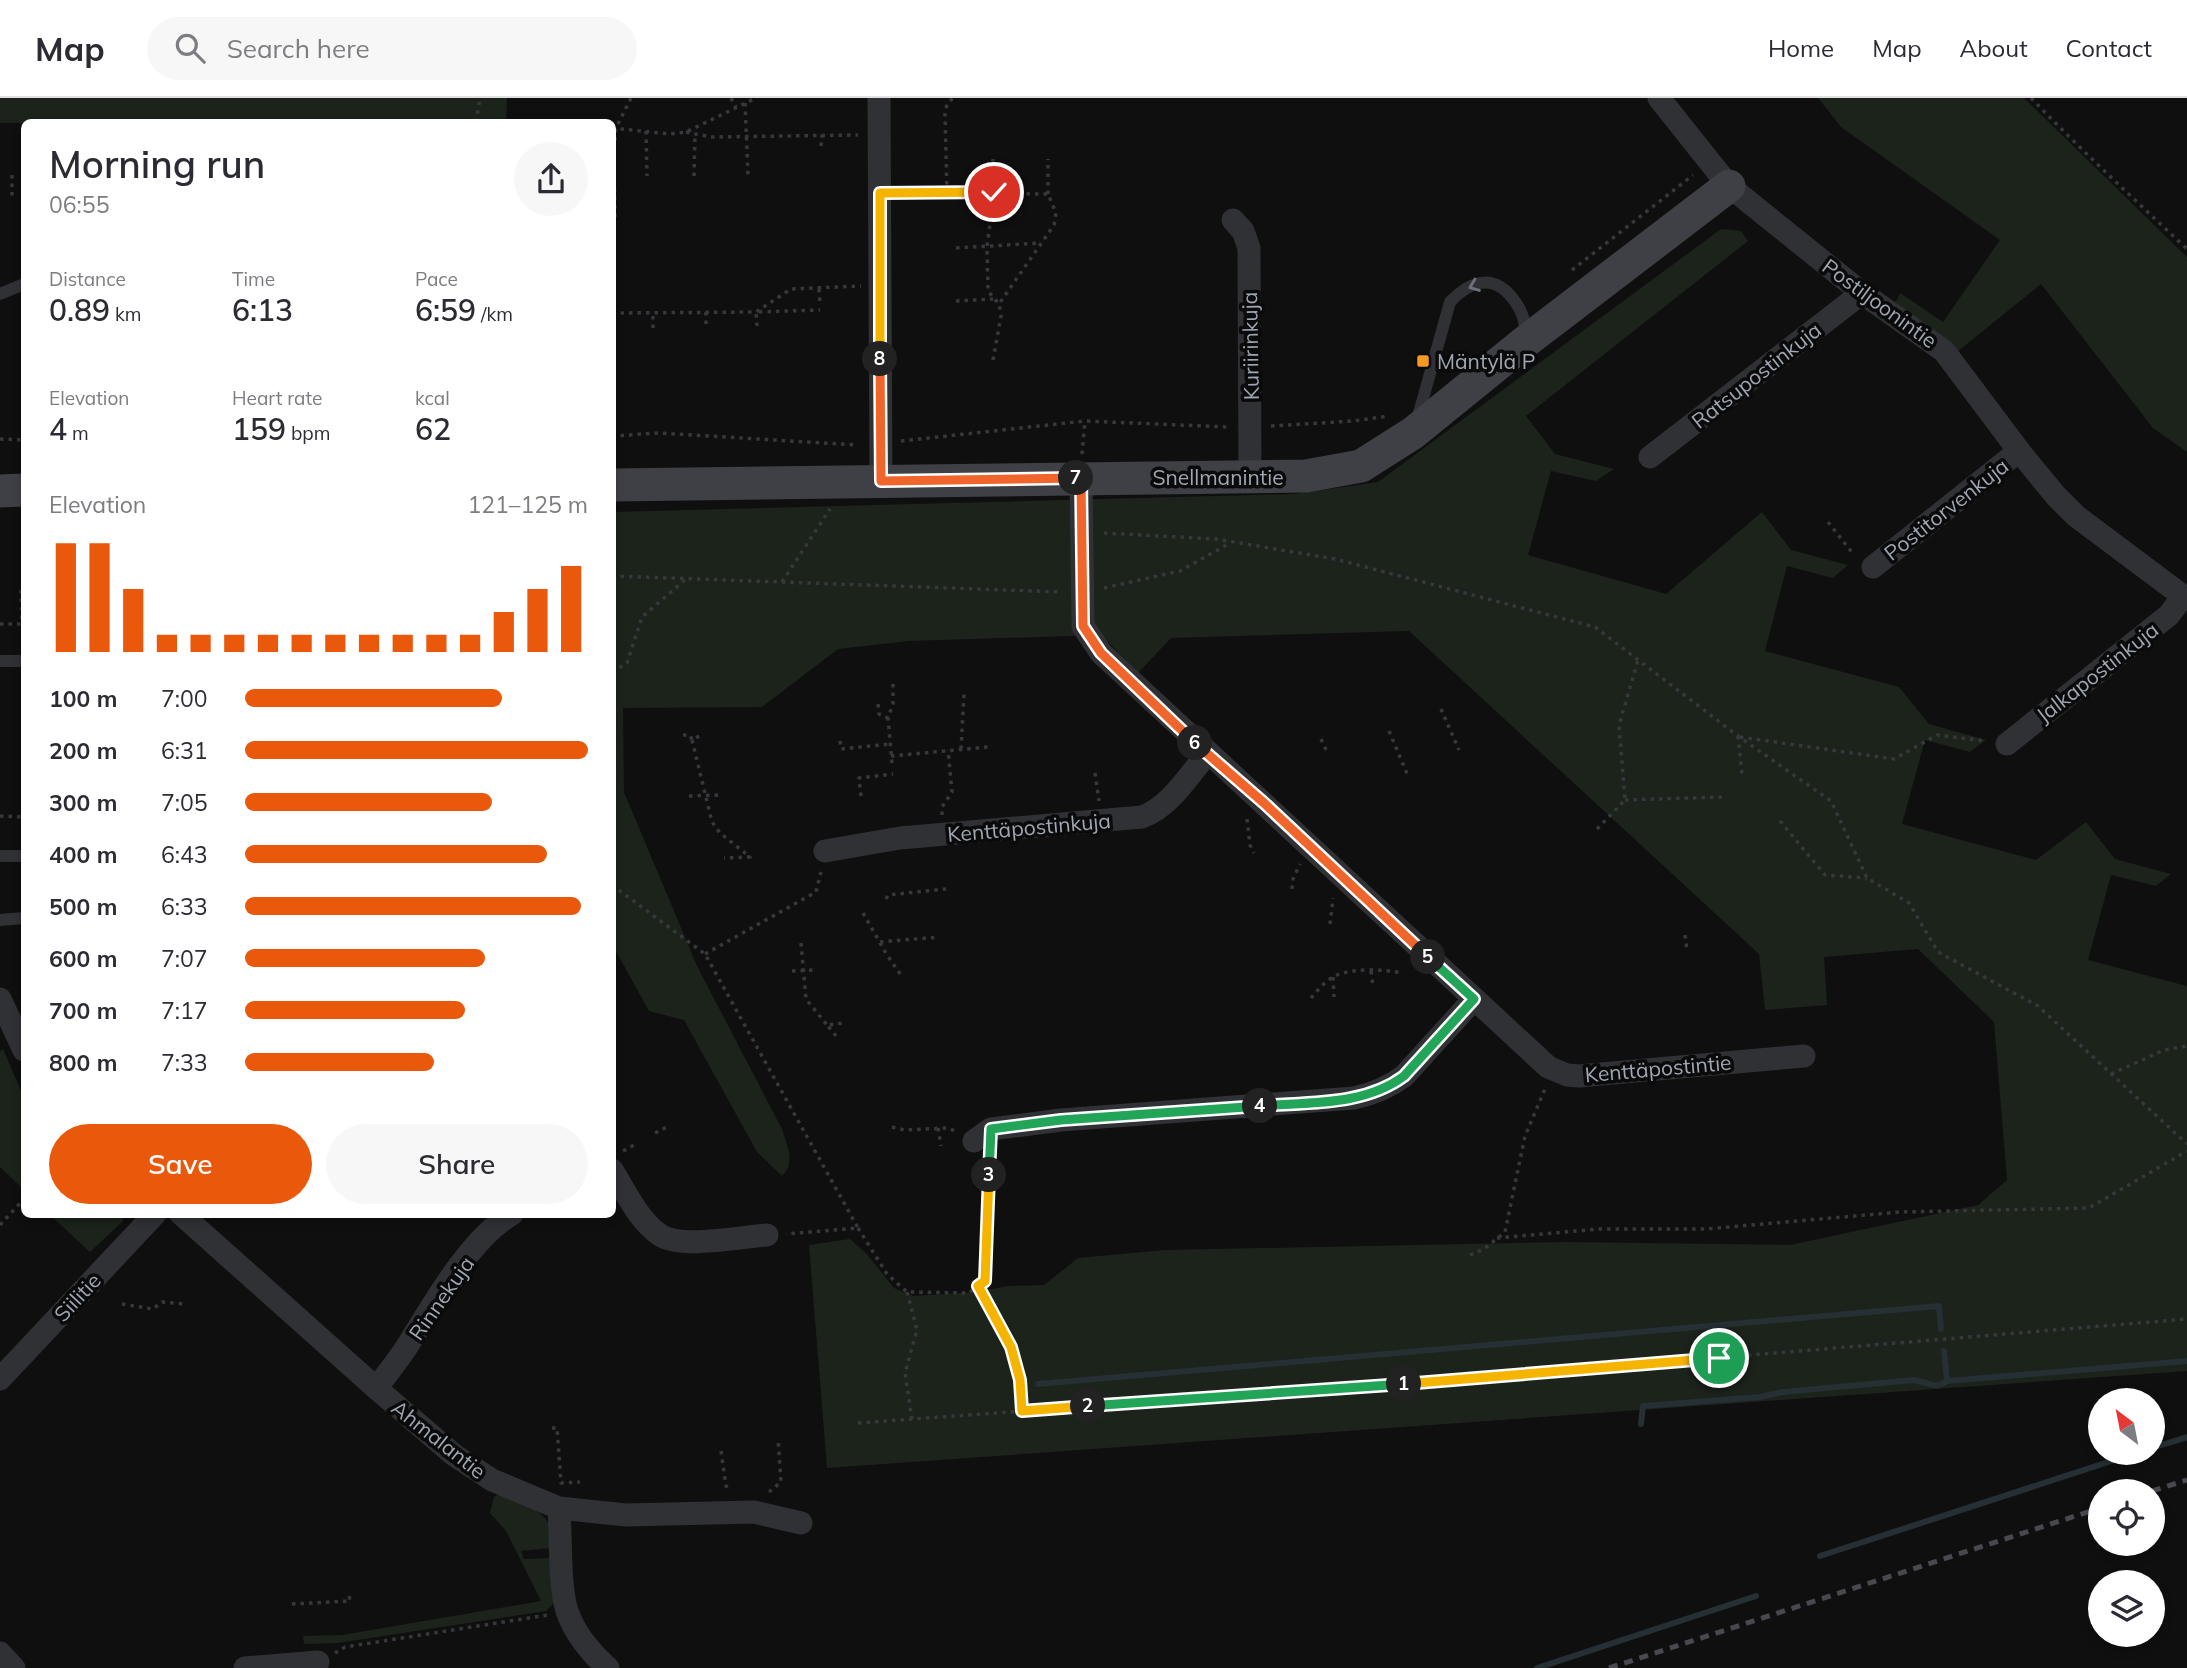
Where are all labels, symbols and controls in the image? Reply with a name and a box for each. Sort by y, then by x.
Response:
search box [147,17,637,80]
text: Map [35,28,105,69]
icon: search [171,29,209,67]
text: Search here [227,32,370,65]
text: Home [1768,33,1834,63]
text: Map [1872,33,1922,63]
text: About [1960,33,2028,63]
text: Contact [2066,33,2152,63]
text: Morning run [49,140,265,188]
button: share [514,142,588,216]
pin [964,162,1024,222]
icon: check [975,173,1013,211]
text: 06:55 [49,190,109,219]
street label: Postiljoonintie [1818,253,1942,353]
text: Distance [49,267,126,291]
text: Time [232,267,275,291]
text: Pace [415,267,458,291]
one-way arrow [1469,278,1481,292]
text: 0.89 [49,291,110,329]
text: 6:13 [232,291,293,329]
text: 6:59 [415,291,476,329]
street label: Kuriirinkuja [1236,292,1264,400]
text: km [110,302,142,326]
text: /km [476,302,513,326]
street label: Ratsupostinkuja [1686,316,1826,434]
pin: 8 [862,342,898,376]
text: 8 [874,346,885,370]
place label: Mäntylä P [1437,348,1535,374]
marker: Mäntylä P [1415,353,1431,369]
text: Elevation [49,386,129,410]
text: Heart rate [232,386,322,410]
text: kcal [415,386,450,410]
text: 4 [49,410,67,448]
text: 159 [232,410,286,448]
text: 62 [415,410,451,448]
text: m [67,421,89,445]
text: bpm [286,421,330,445]
street label: Postitorvenkuja [1879,452,2013,566]
pin: 7 [1058,460,1094,496]
street label: Snellmanintie [1152,464,1284,490]
text: 7 [1070,465,1081,489]
text: Elevation [49,490,146,519]
text: 121–125 m [467,490,588,519]
street label: Jalkapostinkuja [2031,616,2163,728]
text: 100 m [49,684,117,713]
text: 7:00 [161,684,208,713]
pin: 6 [1178,726,1212,760]
text: 6 [1189,730,1200,754]
text: 200 m [49,736,117,765]
text: 6:31 [161,736,208,765]
text: 300 m [49,788,117,817]
text: 7:05 [161,788,208,817]
street label: Kenttäpostinkuja [946,807,1112,847]
text: 400 m [49,840,117,869]
text: 6:43 [161,840,208,869]
text: 500 m [49,892,117,921]
text: 6:33 [161,892,208,921]
pin: 5 [1410,940,1446,974]
text: 600 m [49,944,117,973]
text: 7:07 [161,944,208,973]
text: 5 [1422,944,1433,968]
text: 700 m [49,996,117,1025]
text: 7:17 [161,996,208,1025]
text: 800 m [49,1048,117,1077]
text: 7:33 [161,1048,208,1077]
street label: Kenttäpostintie [1584,1049,1732,1087]
pin: 4 [1242,1088,1278,1124]
text: 4 [1254,1093,1265,1117]
button: Save [49,1124,312,1204]
button: Share [326,1124,588,1204]
pin: 3 [972,1158,1006,1192]
text: 3 [983,1162,994,1186]
street label: Rinnekuja [403,1251,479,1345]
street label: Siilitie [48,1267,106,1327]
pin [1689,1328,1749,1388]
icon: arrive [1700,1339,1738,1377]
pin: 1 [1386,1366,1422,1402]
text: 1 [1398,1371,1409,1395]
pin: 2 [1070,1388,1106,1424]
north arrow [2088,1388,2165,1465]
map controls [2088,1388,2165,1647]
text: 2 [1082,1393,1093,1417]
street label: Ahmalantie [387,1394,491,1484]
button: locate [2088,1479,2165,1556]
button: layers [2088,1570,2165,1647]

